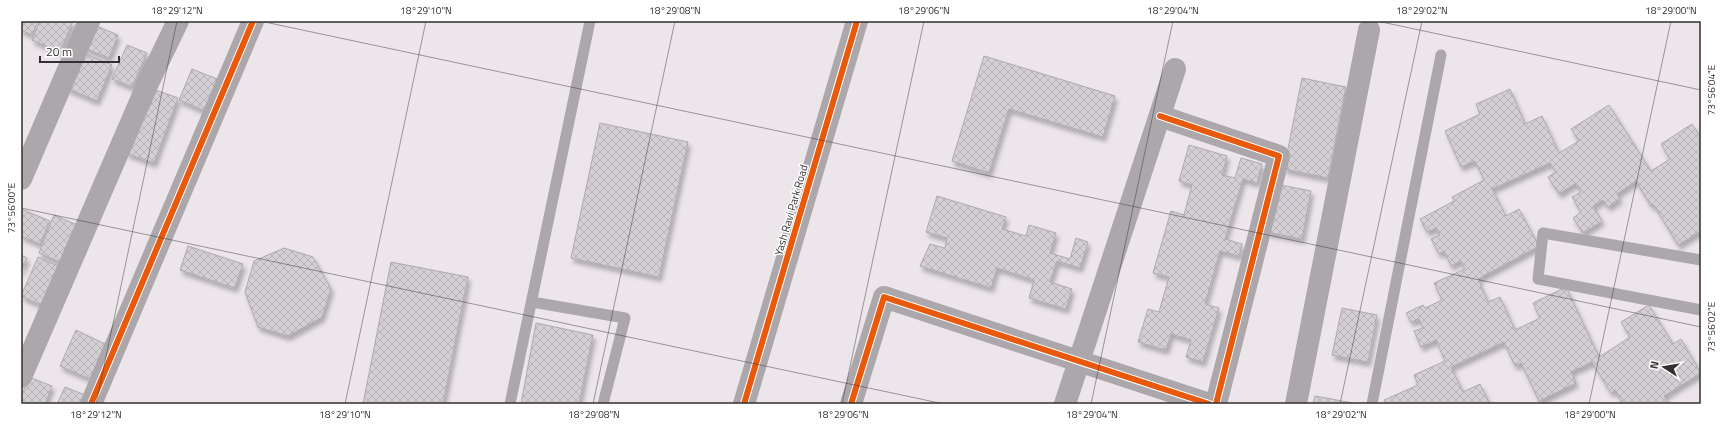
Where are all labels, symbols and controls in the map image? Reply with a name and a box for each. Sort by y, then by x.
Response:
text: 18°29'12"N [151,3,203,18]
text: 18°29'10"N [400,3,452,18]
text: 18°29'08"N [649,3,701,18]
text: 18°29'06"N [898,3,950,18]
text: 18°29'04"N [1147,3,1199,18]
text: 18°29'02"N [1396,3,1448,18]
text: 18°29'00"N [1645,3,1697,18]
scale bar [40,38,119,64]
text: 20 m [46,42,72,61]
text: 73°56'04"E [1704,64,1719,115]
street label: Yash Ravi Park Road [770,163,812,257]
text: 73°56'00"E [4,182,19,233]
text: 73°56'02"E [1704,301,1719,352]
north arrow [1644,347,1684,387]
text: N [1646,360,1663,370]
text: 18°29'12"N [70,407,122,422]
text: 18°29'10"N [319,407,371,422]
text: 18°29'08"N [568,407,620,422]
text: 18°29'06"N [817,407,869,422]
text: 18°29'04"N [1066,407,1118,422]
text: 18°29'02"N [1315,407,1367,422]
text: 18°29'00"N [1564,407,1616,422]

